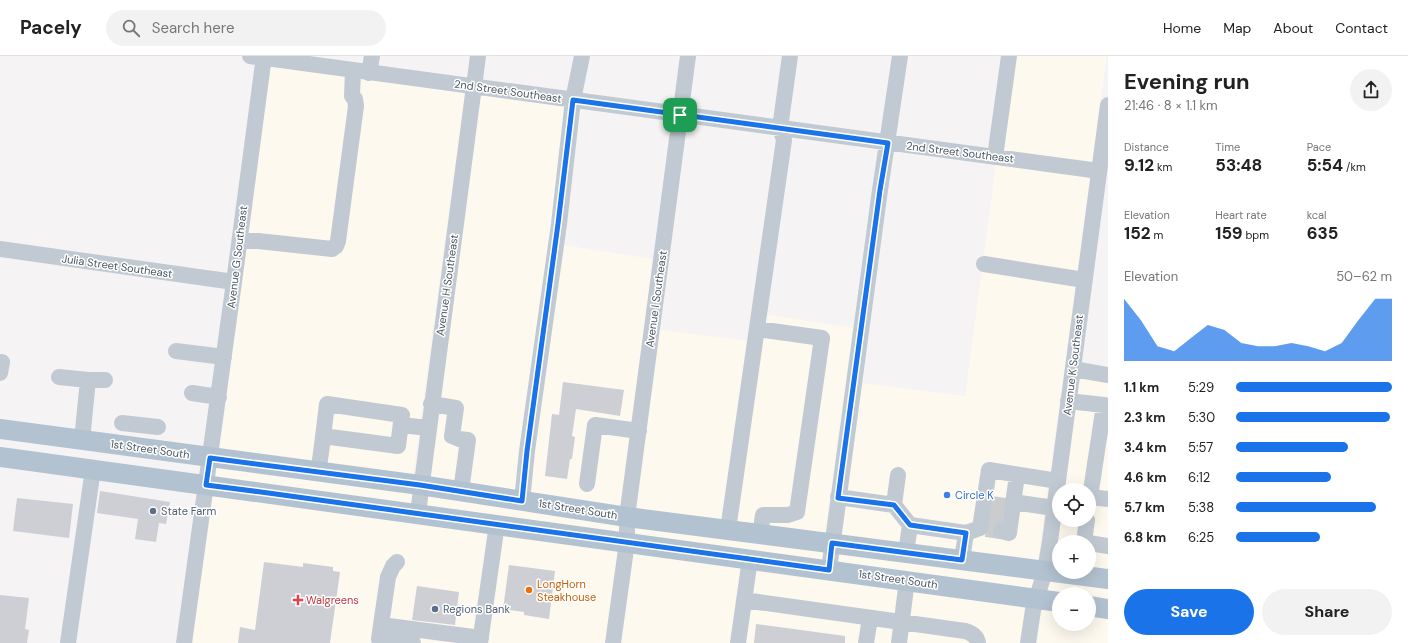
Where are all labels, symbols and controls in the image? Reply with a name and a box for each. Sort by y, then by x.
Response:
search box [106,10,386,46]
text: Pacely [20,15,82,40]
icon: search [120,17,142,39]
text: Search here [152,18,234,38]
text: Home [1163,19,1201,37]
text: Map [1223,19,1251,37]
text: About [1273,19,1313,37]
text: Contact [1335,19,1388,37]
text: Evening run [1124,67,1250,96]
button: share [1350,69,1392,111]
street label: 2nd Street Southeast [453,77,563,105]
text: 21:46 · 8 × 1.1 km [1124,97,1218,114]
pin [663,98,697,132]
icon: arrive [669,104,691,126]
street label: 2nd Street Southeast [905,138,1015,166]
text: Distance [1124,140,1169,154]
text: Time [1215,140,1240,154]
text: Pace [1307,140,1331,154]
text: 9.12 [1124,154,1154,176]
text: 53:48 [1215,154,1262,176]
text: 5:54 [1307,154,1343,176]
text: km [1154,160,1172,174]
text: /km [1343,160,1366,174]
street label: Avenue G Southeast [224,205,250,309]
text: Elevation [1124,208,1170,222]
text: Heart rate [1215,208,1267,222]
text: kcal [1307,208,1327,222]
text: 152 [1124,222,1150,244]
text: 159 [1215,222,1242,244]
text: 635 [1307,222,1338,244]
text: m [1150,228,1163,242]
text: bpm [1242,228,1269,242]
street label: Avenue H Southeast [433,233,461,337]
street label: Avenue I Southeast [642,250,670,348]
street label: Julia Street Southeast [61,251,173,281]
text: Elevation [1124,268,1178,285]
text: 50–62 m [1336,268,1392,285]
street label: Avenue K Southeast [1060,314,1086,416]
text: 1.1 km [1124,379,1159,396]
text: 5:29 [1188,379,1214,396]
text: 2.3 km [1124,409,1165,426]
text: 5:30 [1188,409,1215,426]
street label: 1st Street South [109,437,191,461]
text: 3.4 km [1124,439,1166,456]
text: 5:57 [1188,439,1213,456]
text: 4.6 km [1124,469,1166,486]
text: 6:12 [1188,469,1210,486]
map controls [1052,483,1096,631]
button: locate [1052,483,1096,527]
place label: Circle K [955,488,994,502]
marker: Circle K [942,490,952,500]
street label: 1st Street South [537,496,619,522]
text: 5.7 km [1124,499,1165,516]
text: 5:38 [1188,499,1214,516]
place label: State Farm [161,504,216,518]
marker: State Farm [148,506,158,516]
text: 6.8 km [1124,529,1166,546]
text: 6:25 [1188,529,1214,546]
button: + [1052,535,1096,579]
street label: 1st Street South [857,567,939,591]
place label: LongHorn Steakhouse [537,577,596,604]
marker: LongHorn Steakhouse [524,585,534,595]
button: − [1052,587,1096,631]
button: Save [1124,589,1254,635]
button: Share [1262,589,1392,635]
place label: Walgreens [306,593,359,607]
marker: Walgreens [293,595,303,605]
place label: Regions Bank [443,602,510,616]
marker: Regions Bank [430,604,440,614]

